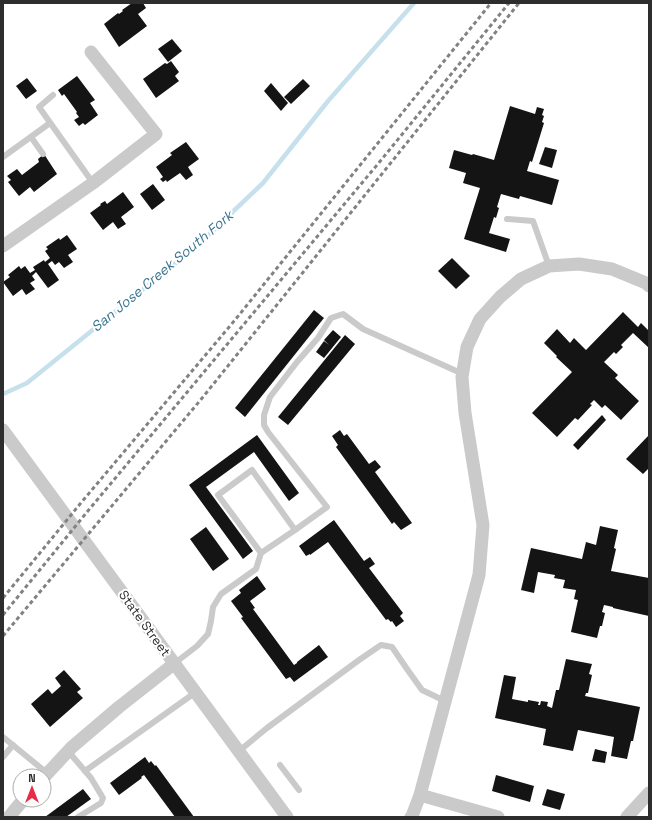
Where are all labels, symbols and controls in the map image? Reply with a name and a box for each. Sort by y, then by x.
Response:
water label: San Jose Creek South Fork [87,205,238,336]
street label: State Street [115,587,174,660]
north arrow [12,768,52,808]
text: N [28,771,36,785]

